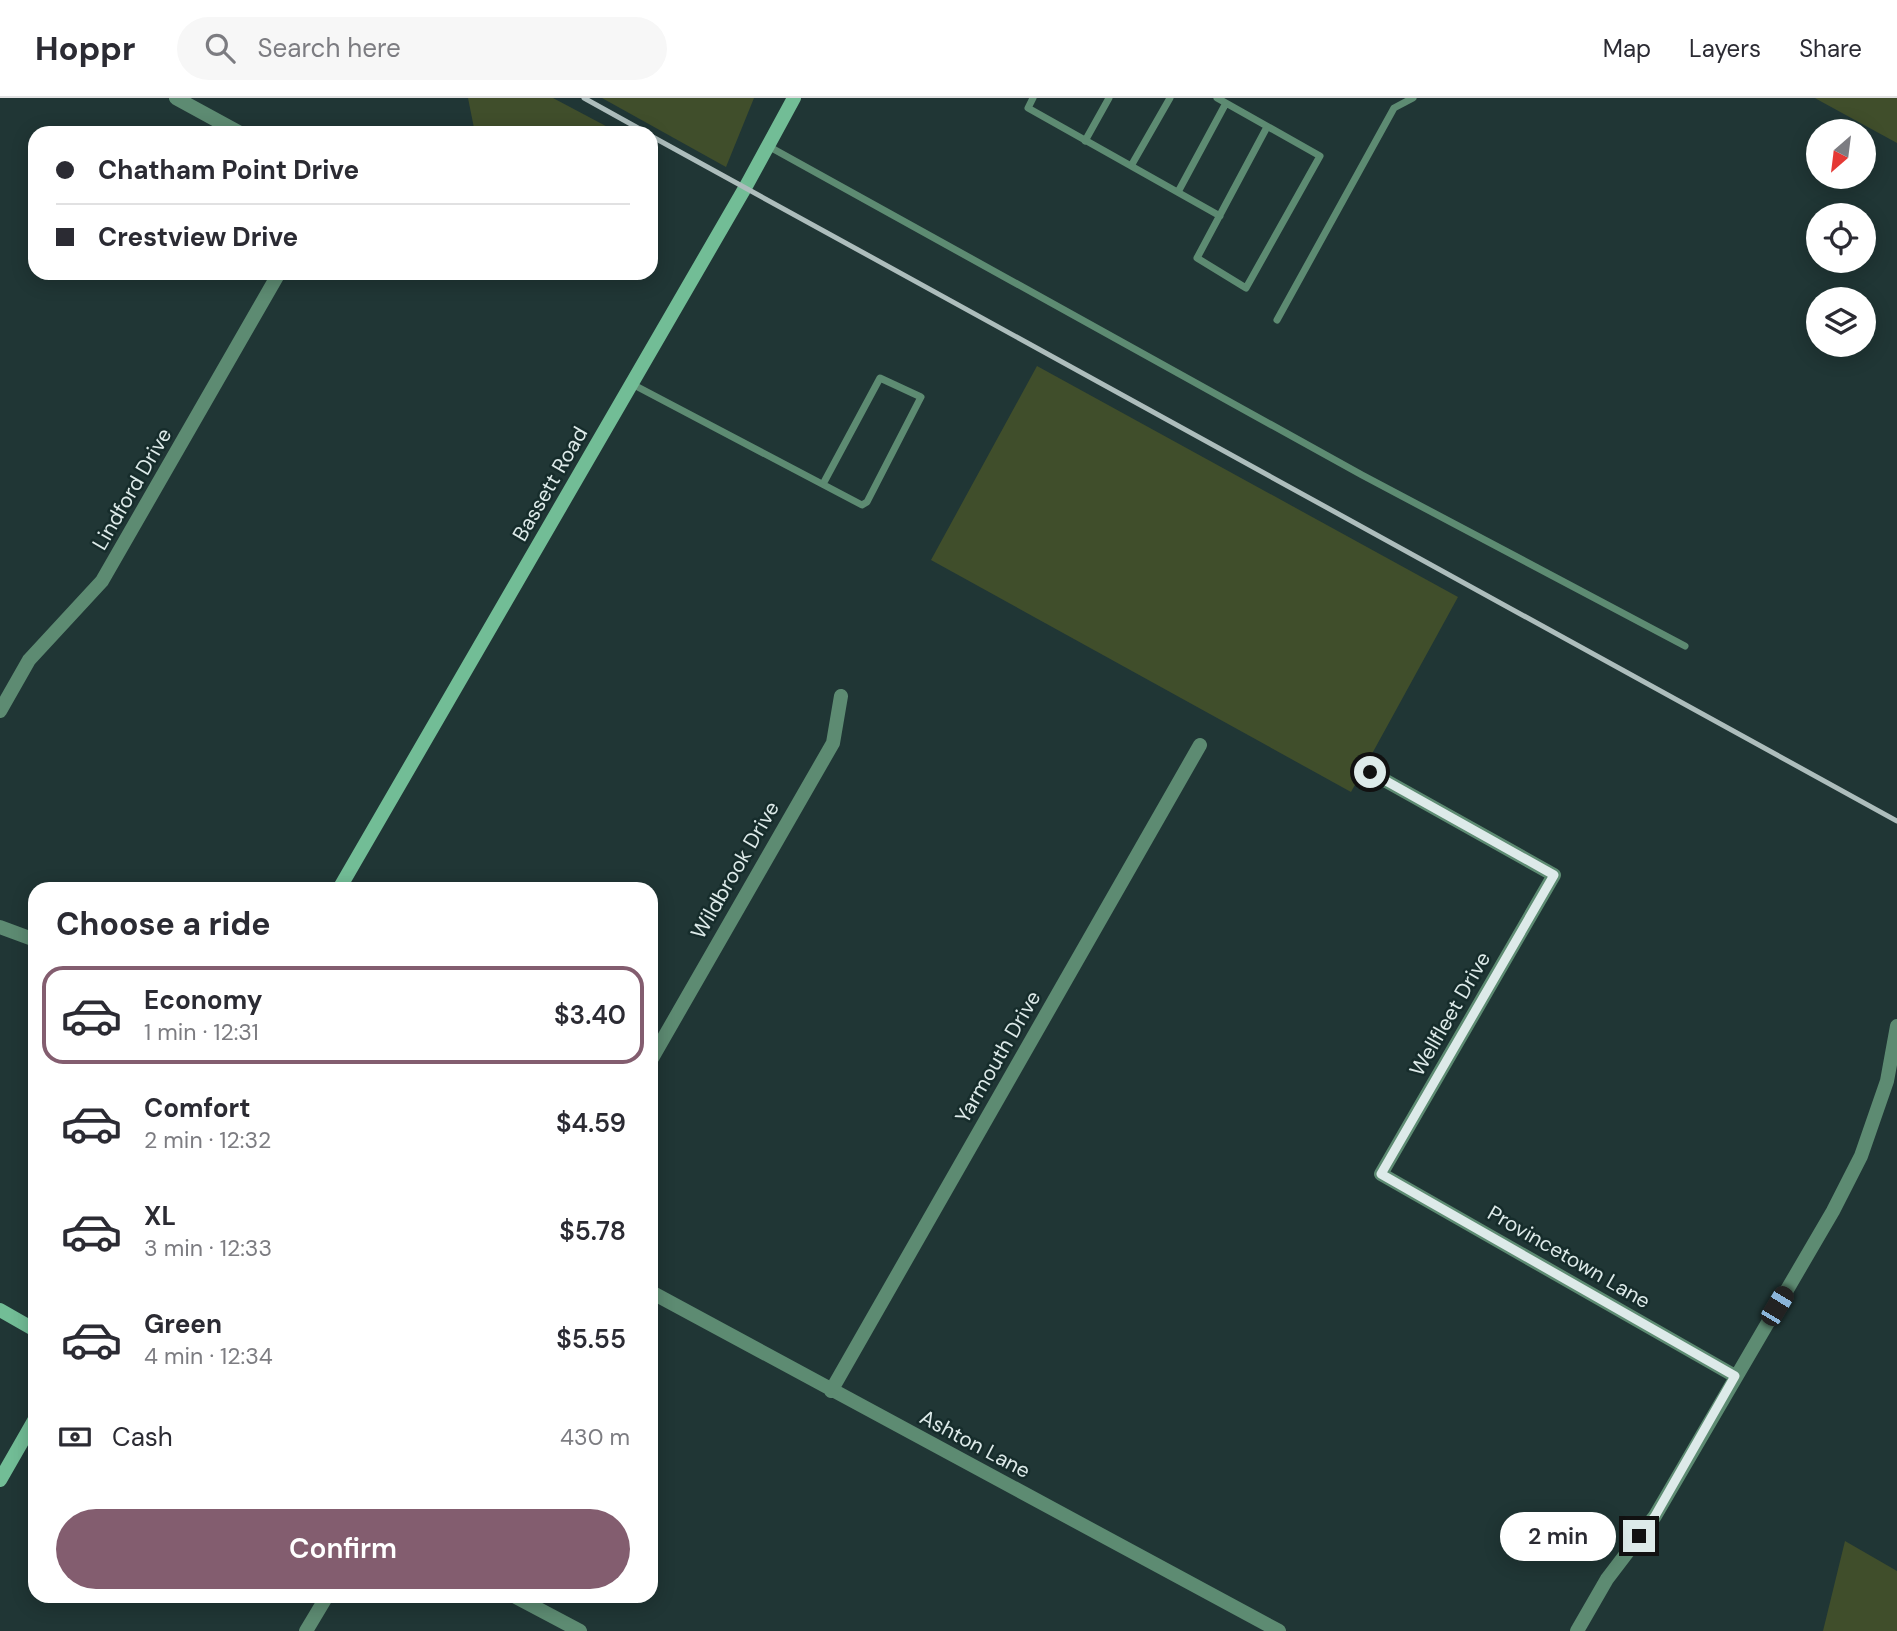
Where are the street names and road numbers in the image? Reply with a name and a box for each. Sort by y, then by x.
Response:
street label: Bassett Road [506,422,594,546]
street label: Lindford Drive [86,423,178,555]
street label: Wildbrook Drive [684,796,786,944]
street label: Wellfleet Drive [1403,947,1497,1081]
street label: Yarmouth Drive [949,986,1047,1128]
street label: Provincetown Lane [1483,1199,1655,1315]
street label: Ashton Lane [915,1403,1035,1485]

